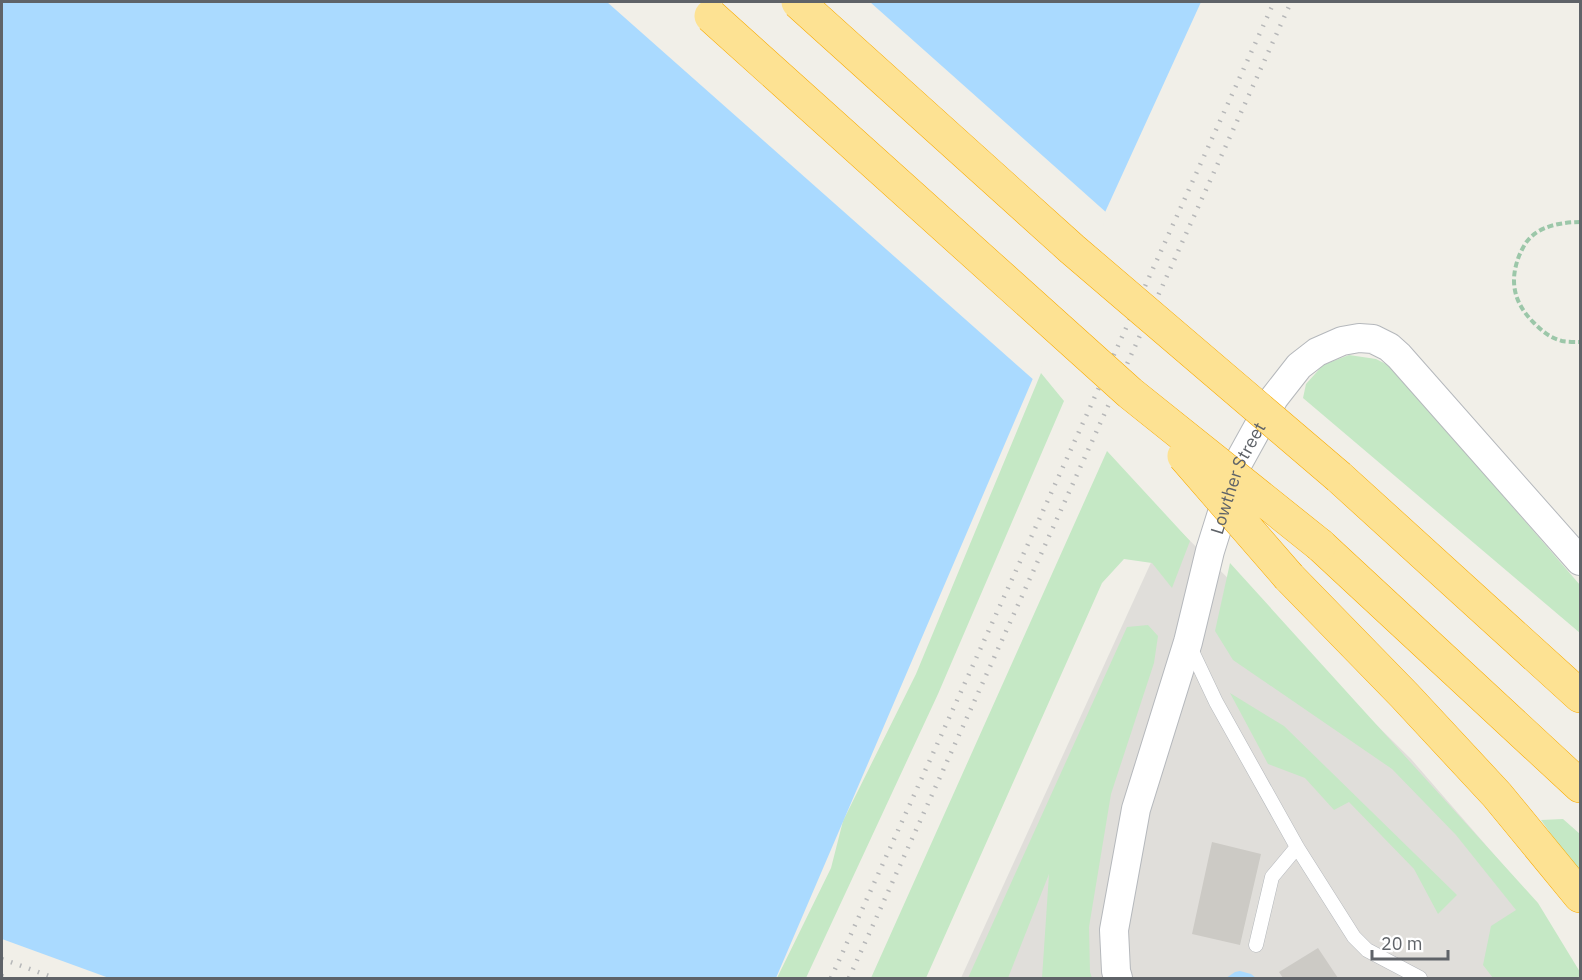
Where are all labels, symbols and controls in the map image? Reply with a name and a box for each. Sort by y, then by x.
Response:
street label: Lowther Street [1205,418,1270,537]
scale bar [1372,923,1448,961]
text: 20 m [1381,932,1423,955]

